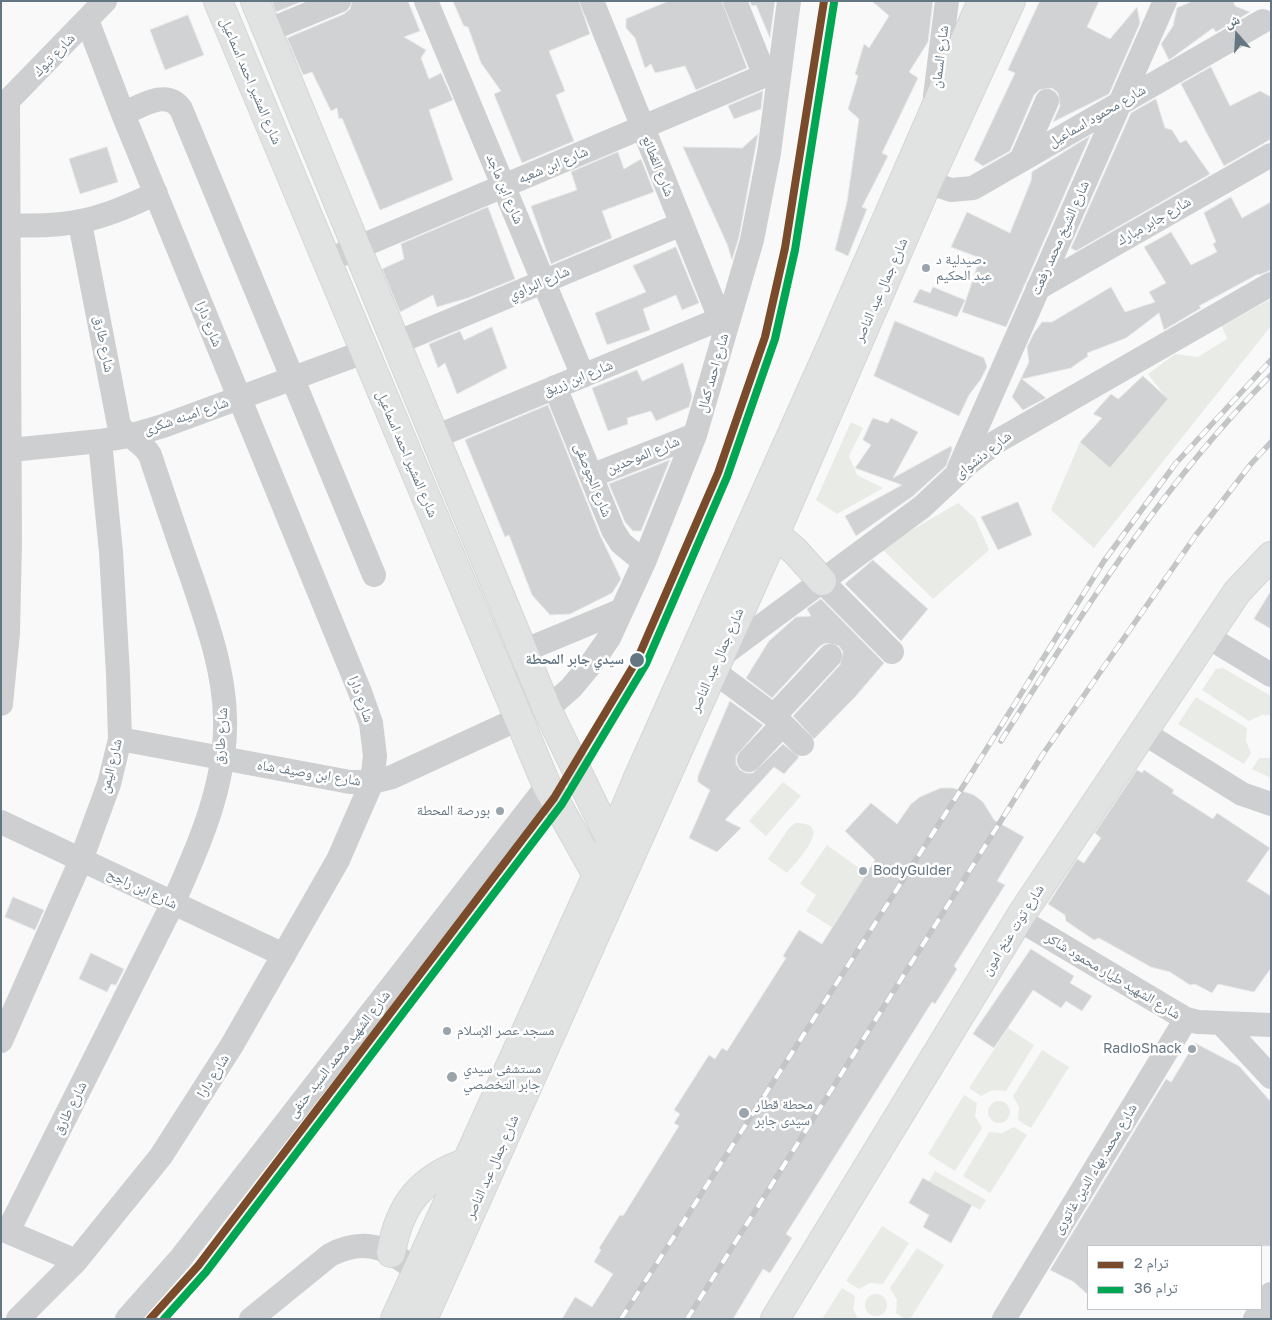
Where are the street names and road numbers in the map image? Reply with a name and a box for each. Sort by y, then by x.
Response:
street label: شارع المشير احمد اسماعيل [217,15,285,147]
street label: شارع السمان [928,25,952,89]
street label: شارع تبوك [29,30,79,80]
street label: شارع محمود اسماعيل [1045,81,1149,151]
street label: شارع القطائع [638,133,678,199]
street label: شارع ابن شعبه [515,143,591,187]
street label: شارع ابن ماجد [483,151,527,227]
street label: شارع الشيخ محمد رفعت [1027,178,1093,298]
street label: شارع جابر مبارك [1114,193,1194,249]
street label: شارع جمال عبد الناصر [851,235,911,345]
street label: شارع البراوي [506,263,572,303]
street label: شارع دارا [192,299,226,349]
street label: شارع طارق [90,314,118,374]
street label: شارع احمد كمال [694,331,732,415]
street label: شارع ابن زريق [541,356,615,400]
street label: شارع المشير احمد اسماعيل [373,388,441,520]
street label: شارع امينه شكرى [141,394,231,438]
street label: شارع دنشواى [951,428,1015,482]
street label: شارع الموحدين [604,433,682,477]
street label: شارع الجوصقى [571,441,615,519]
street label: شارع جمال عبد الناصر [687,605,747,715]
street label: شارع دارا [345,674,377,724]
street label: شارع طارق [211,707,231,765]
street label: شارع اليمن [96,737,126,795]
street label: شارع ابن وصيف شاه [256,756,362,790]
street label: شارع ابن راجح [104,865,180,913]
street label: شارع توت عنخ امون [978,881,1048,979]
street label: شارع الشهيد طيار محمود شاكر [1042,929,1184,1023]
street label: شارع الشهيد محمد السيد حنفى [284,987,394,1121]
street label: شارع دارا [193,1051,233,1101]
street label: شارع طارق [49,1079,91,1137]
street label: شارع محمد بهاء الدين غاتورى [1049,1101,1141,1237]
street label: شارع جمال عبد الناصر [462,1112,522,1222]

